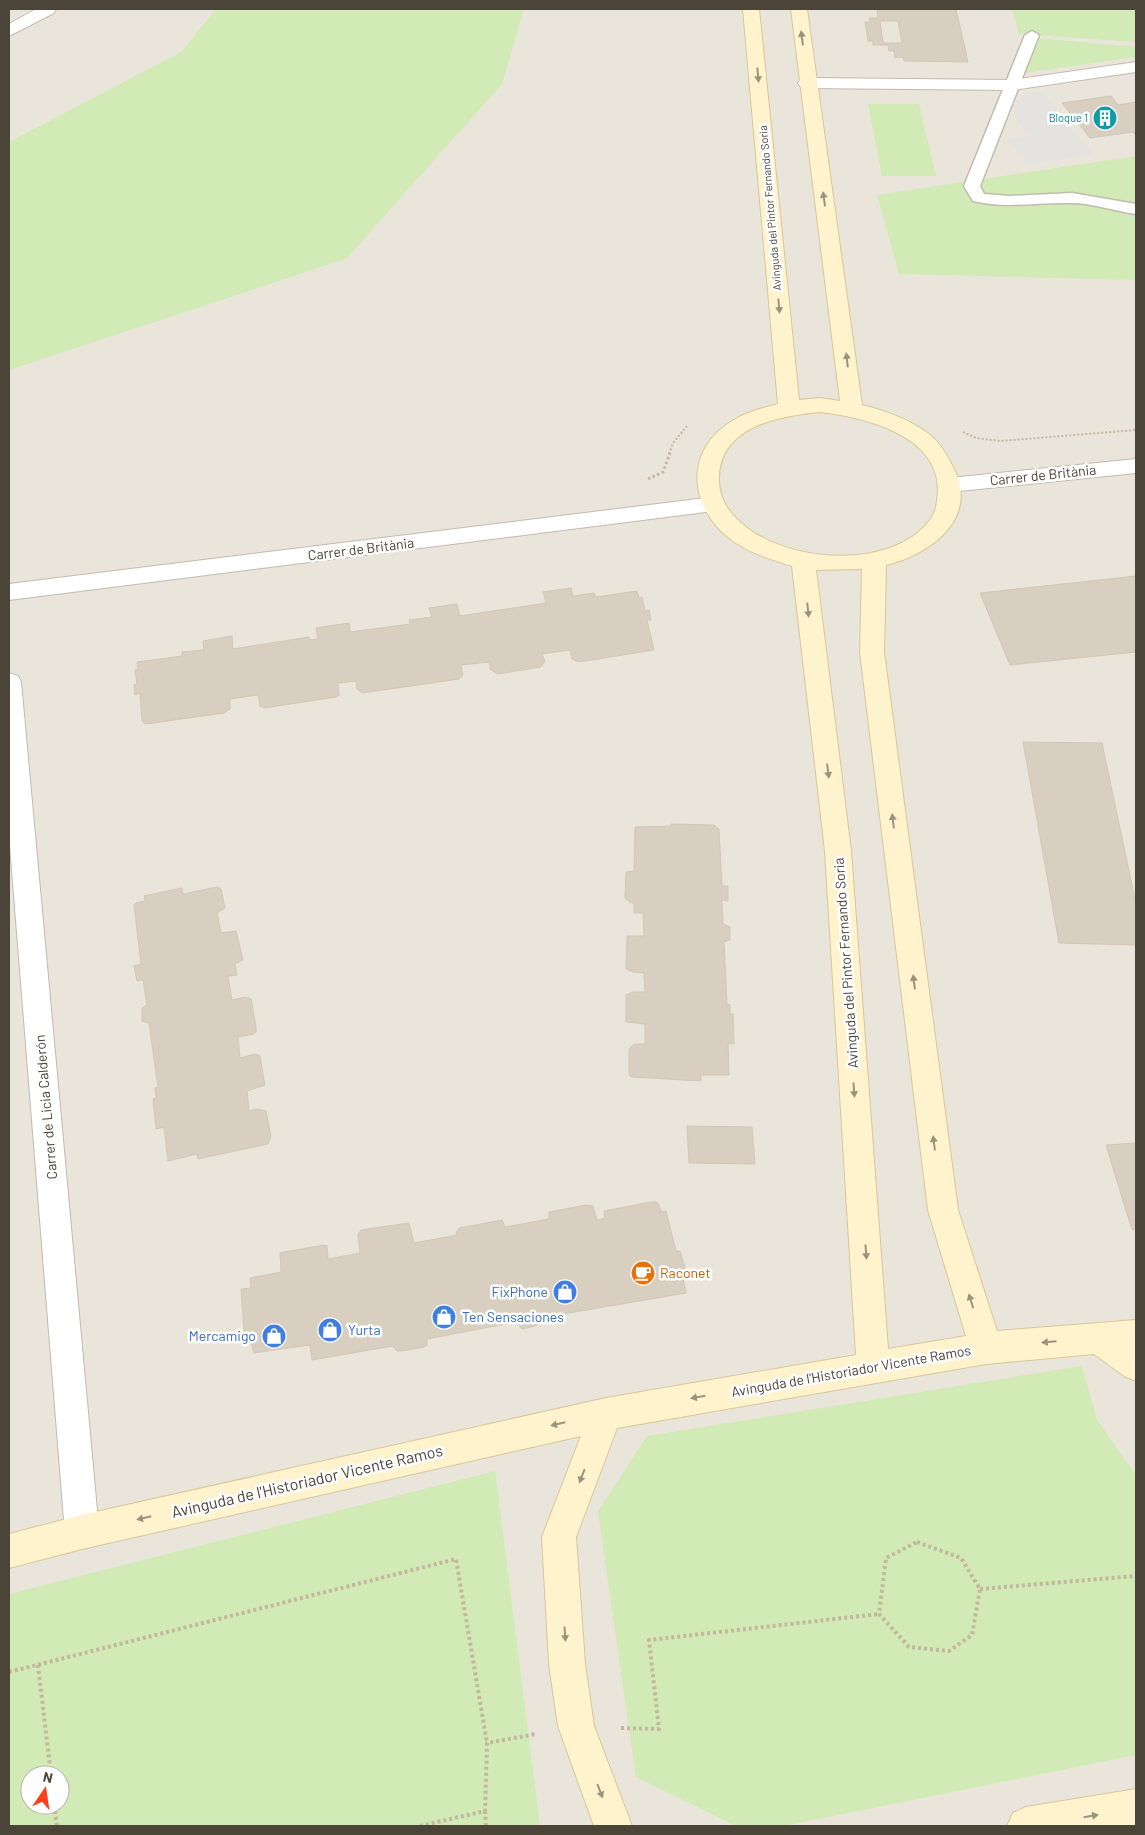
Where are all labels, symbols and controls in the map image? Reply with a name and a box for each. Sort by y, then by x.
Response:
one-way arrow [798,30,806,46]
one-way arrow [754,67,762,83]
building icon: Bloque 1 [1092,105,1118,131]
place label: Bloque 1 [1049,111,1088,124]
street label: Avinguda del Pintor Fernando Soria [756,125,783,291]
one-way arrow [820,191,828,207]
one-way arrow [775,298,783,314]
one-way arrow [843,351,851,367]
street label: Carrer de Britània [989,460,1097,489]
street label: Carrer de Britània [307,534,415,563]
one-way arrow [804,602,812,618]
one-way arrow [824,763,832,779]
one-way arrow [889,813,897,829]
street label: Avinguda del Pintor Fernando Soria [830,857,861,1069]
one-way arrow [910,974,918,990]
street label: Carrer de Licia Calderón [31,1034,60,1180]
one-way arrow [851,1082,859,1098]
one-way arrow [930,1135,938,1151]
one-way arrow [862,1244,870,1260]
cafe icon: Raconet [630,1260,656,1286]
place label: Raconet [660,1264,711,1281]
shop icon: FixPhone [552,1279,578,1305]
place label: FixPhone [492,1283,548,1300]
one-way arrow [967,1293,975,1308]
shop icon: Ten Sensaciones [431,1304,457,1330]
place label: Ten Sensaciones [462,1308,564,1325]
shop icon: Yurta [317,1317,343,1343]
place label: Yurta [348,1321,381,1338]
shop icon: Mercamigo [261,1323,287,1349]
place label: Mercamigo [189,1327,256,1344]
one-way arrow [1041,1339,1057,1347]
street label: Avinguda de l'Historiador Vicente Ramos [730,1341,972,1400]
one-way arrow [691,1393,706,1401]
one-way arrow [551,1420,566,1428]
street label: Avinguda de l'Historiador Vicente Ramos [169,1440,444,1521]
one-way arrow [578,1468,585,1483]
one-way arrow [136,1514,151,1522]
one-way arrow [562,1626,570,1642]
north arrow [20,1765,70,1815]
text: N [42,1768,54,1786]
one-way arrow [596,1784,604,1799]
one-way arrow [1084,1811,1100,1819]

